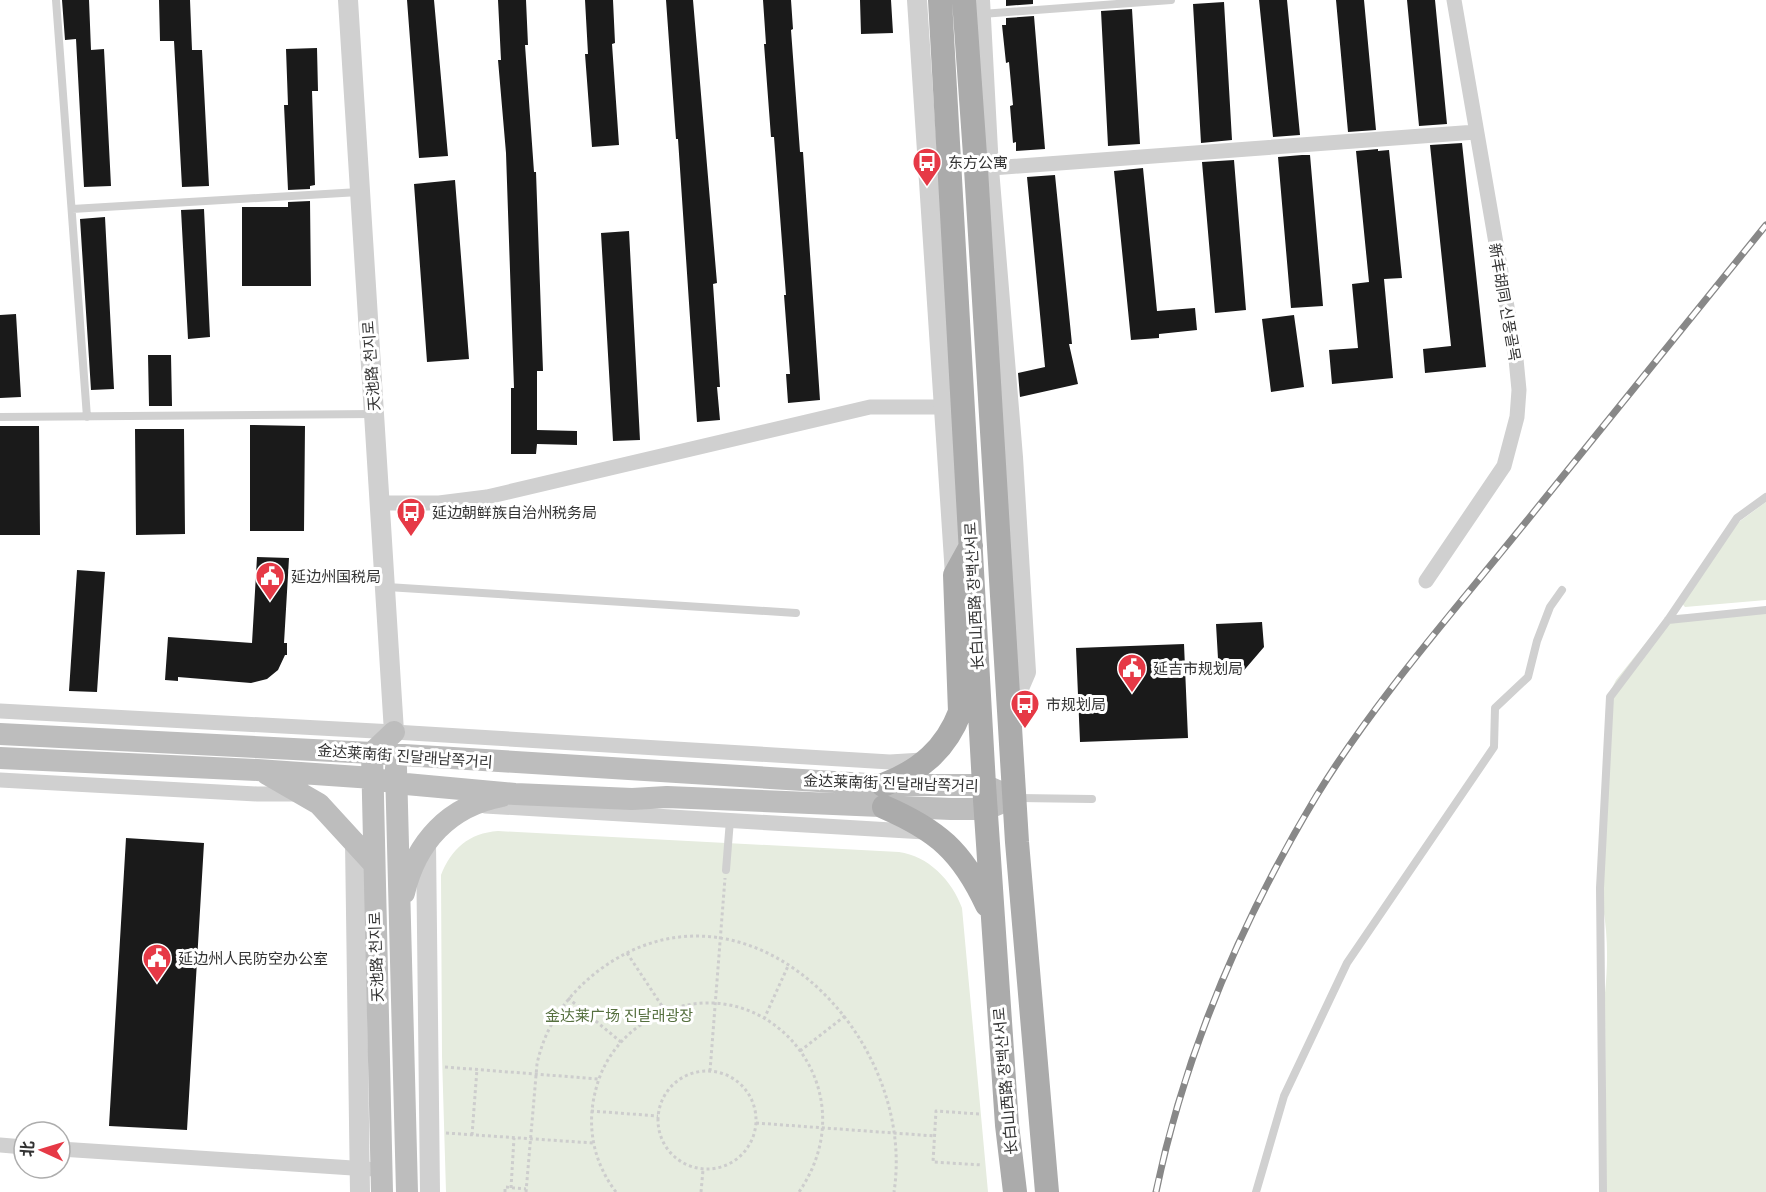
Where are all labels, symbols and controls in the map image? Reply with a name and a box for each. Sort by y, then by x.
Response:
bus stop icon: 东方公寓 [911,146,943,188]
place label: 东方公寓 [948,154,1008,171]
street label: 新丰胡同 신풍골목 [1486,242,1524,362]
street label: 天池路 천지로 [359,320,383,412]
bus stop icon: 延边朝鲜族自治州税务局 [395,496,427,538]
place label: 延边朝鲜族自治州税务局 [432,504,597,521]
street label: 长白山西路 장백산서로 [962,522,986,670]
public building icon: 延边州国税局 [254,560,286,602]
place label: 延边州国税局 [291,568,381,585]
public building icon: 延吉市规划局 [1116,652,1148,694]
place label: 延吉市规划局 [1153,660,1243,677]
bus stop icon: 市规划局 [1009,688,1041,730]
place label: 市规划局 [1046,696,1106,713]
street label: 金达莱南街 진달래남쪽거리 [317,741,493,771]
street label: 金达莱南街 진달래남쪽거리 [803,771,979,795]
street label: 天池路 천지로 [366,911,386,1003]
public building icon: 延边州人民防空办公室 [141,942,173,984]
place label: 延边州人民防空办公室 [178,950,328,967]
street label: 长白山西路 장백산서로 [990,1006,1020,1156]
park label: 金达莱广场 진달래광장 [545,1007,693,1024]
north arrow [12,1120,72,1180]
text: 北 [18,1140,37,1158]

